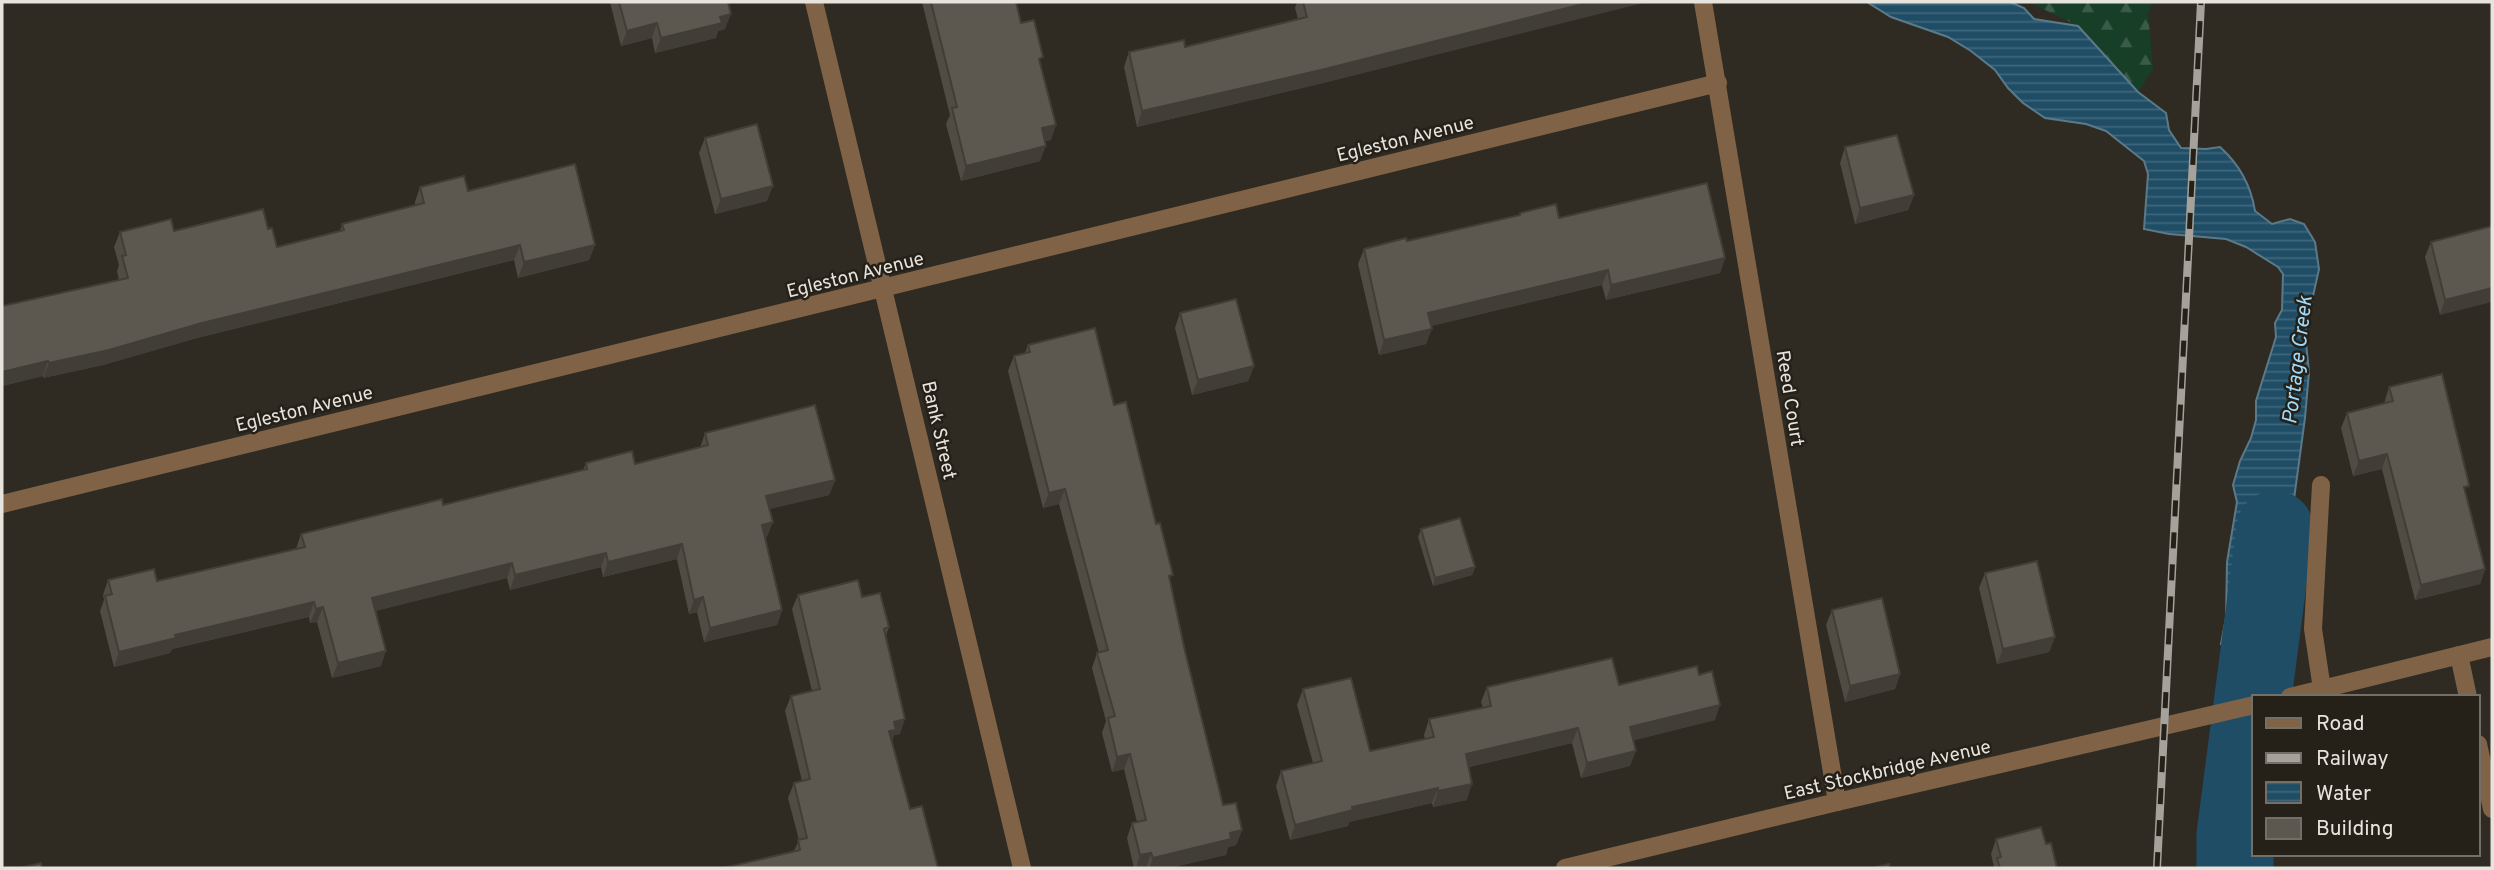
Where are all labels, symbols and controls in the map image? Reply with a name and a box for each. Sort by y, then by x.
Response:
street label: Egleston Avenue [1334,111,1477,169]
street label: Egleston Avenue [784,247,927,305]
water label: Portage Creek [2277,294,2320,426]
street label: Reed Court [1770,348,1808,448]
street label: Bank Street [915,379,961,482]
street label: Egleston Avenue [233,381,376,439]
legend [2252,695,2480,856]
text: Road [2316,711,2365,738]
street label: East Stockbridge Avenue [1782,735,1993,806]
text: Railway [2316,746,2389,773]
text: Water [2316,781,2371,808]
text: Building [2316,816,2394,843]

